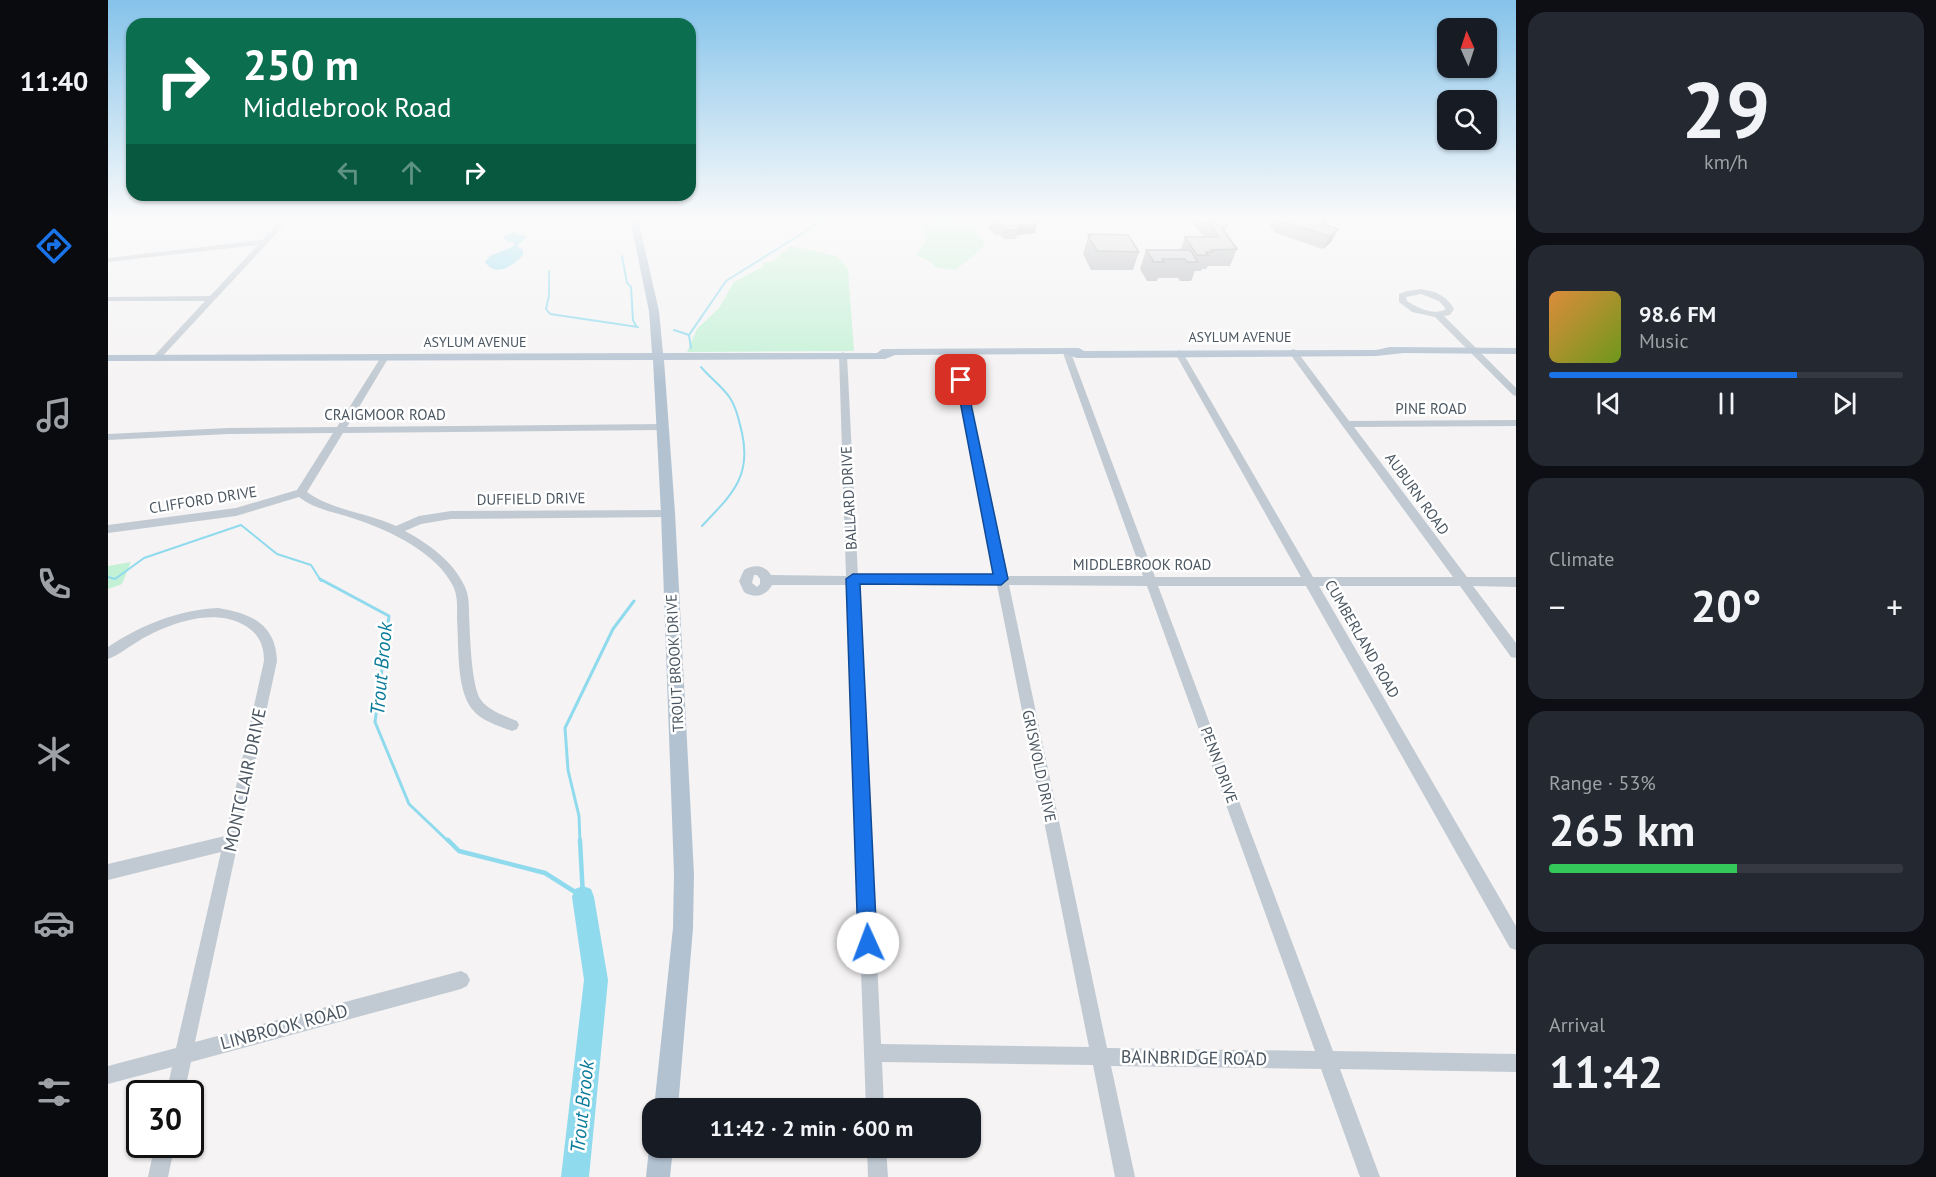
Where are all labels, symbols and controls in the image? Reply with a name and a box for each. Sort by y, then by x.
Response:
north arrow [1437,18,1497,78]
map controls [1437,18,1497,150]
text: 250 m [243,37,359,92]
icon: right [144,42,222,120]
text: 29 [1682,59,1770,160]
text: 11:40 [20,64,88,98]
text: Middlebrook Road [243,90,451,124]
button: search [1437,90,1497,150]
text: km/h [1704,149,1748,175]
icon: left [332,156,365,189]
icon: ahead [395,156,428,189]
icon: right [458,156,491,189]
icon: directions [33,225,75,267]
text: 98.6 FM [1639,300,1716,328]
street label: ASYLUM AVENUE [1188,328,1292,346]
text: Music [1639,328,1688,354]
street label: ASYLUM AVENUE [423,333,527,351]
pin [935,354,986,405]
icon: arrive [944,363,977,396]
icon: previous [1592,387,1625,420]
icon: pause [1710,387,1743,420]
icon: next [1828,387,1861,420]
icon: music [33,394,75,436]
street label: PINE ROAD [1395,399,1467,418]
street label: CRAIGMOOR ROAD [324,405,446,424]
street label: BALLARD DRIVE [836,445,861,551]
street label: AUBURN ROAD [1381,449,1454,538]
street label: CLIFFORD DRIVE [148,482,258,517]
street label: DUFFIELD DRIVE [476,488,586,509]
text: Climate [1549,546,1615,572]
street label: MIDDLEBROOK ROAD [1073,555,1211,574]
icon: phone [33,563,75,605]
street label: CUMBERLAND ROAD [1321,576,1404,701]
text: 20° [1691,576,1761,634]
text: − [1549,585,1566,628]
text: + [1886,585,1903,628]
street label: TROUT BROOK DRIVE [661,593,688,733]
water label: Trout Brook [364,620,398,717]
street label: MONTCLAIR DRIVE [218,706,271,854]
street label: GRISWOLD DRIVE [1018,708,1061,824]
street label: PENN DRIVE [1197,724,1242,806]
icon: climate [33,733,75,775]
text: Range · 53% [1549,770,1656,796]
text: 265 km [1549,800,1695,858]
icon: car [33,902,75,944]
position arrow [836,911,900,975]
street label: LINBROOK ROAD [218,998,350,1055]
text: Arrival [1549,1012,1605,1038]
text: 11:42 [1549,1042,1663,1100]
street label: BAINBRIDGE ROAD [1121,1045,1267,1070]
water label: Trout Brook [564,1058,600,1155]
icon: filters [33,1071,75,1113]
speed limit sign: 30 [126,1080,204,1158]
text: 11:42 · 2 min · 600 m [710,1114,913,1142]

